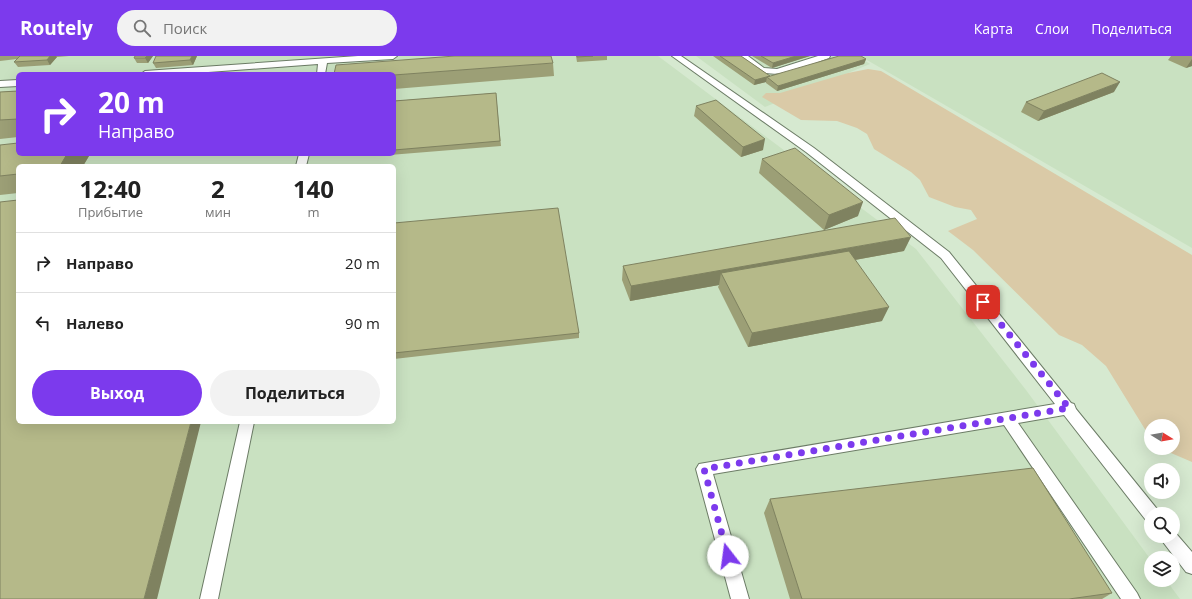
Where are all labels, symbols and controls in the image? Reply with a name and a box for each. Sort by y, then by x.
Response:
search box [117,10,397,46]
text: Routely [20,15,93,41]
icon: search [131,17,153,39]
text: Поиск [163,18,207,38]
text: Карта [974,19,1013,38]
text: Слои [1035,19,1069,38]
text: Поделиться [1091,19,1172,38]
text: 20 m [98,83,165,121]
icon: right [32,88,84,140]
text: Направо [98,119,175,143]
text: 12:40 [80,172,141,205]
text: 2 [211,172,225,205]
text: 140 [293,172,334,205]
text: Прибытие [78,203,143,221]
text: мин [205,203,231,221]
text: m [307,203,320,221]
icon: right [32,252,54,274]
text: Направо [66,253,134,273]
text: 20 m [345,253,380,273]
pin [966,285,1000,319]
icon: arrive [972,291,994,313]
icon: left [32,312,54,334]
text: Налево [66,313,124,333]
text: 90 m [345,313,380,333]
button: Выход [32,370,202,416]
button: Поделиться [210,370,380,416]
north arrow [1144,419,1180,455]
map controls [1144,419,1180,587]
button: sound [1144,463,1180,499]
button: search [1144,507,1180,543]
position arrow [707,535,749,577]
button: layers [1144,551,1180,587]

